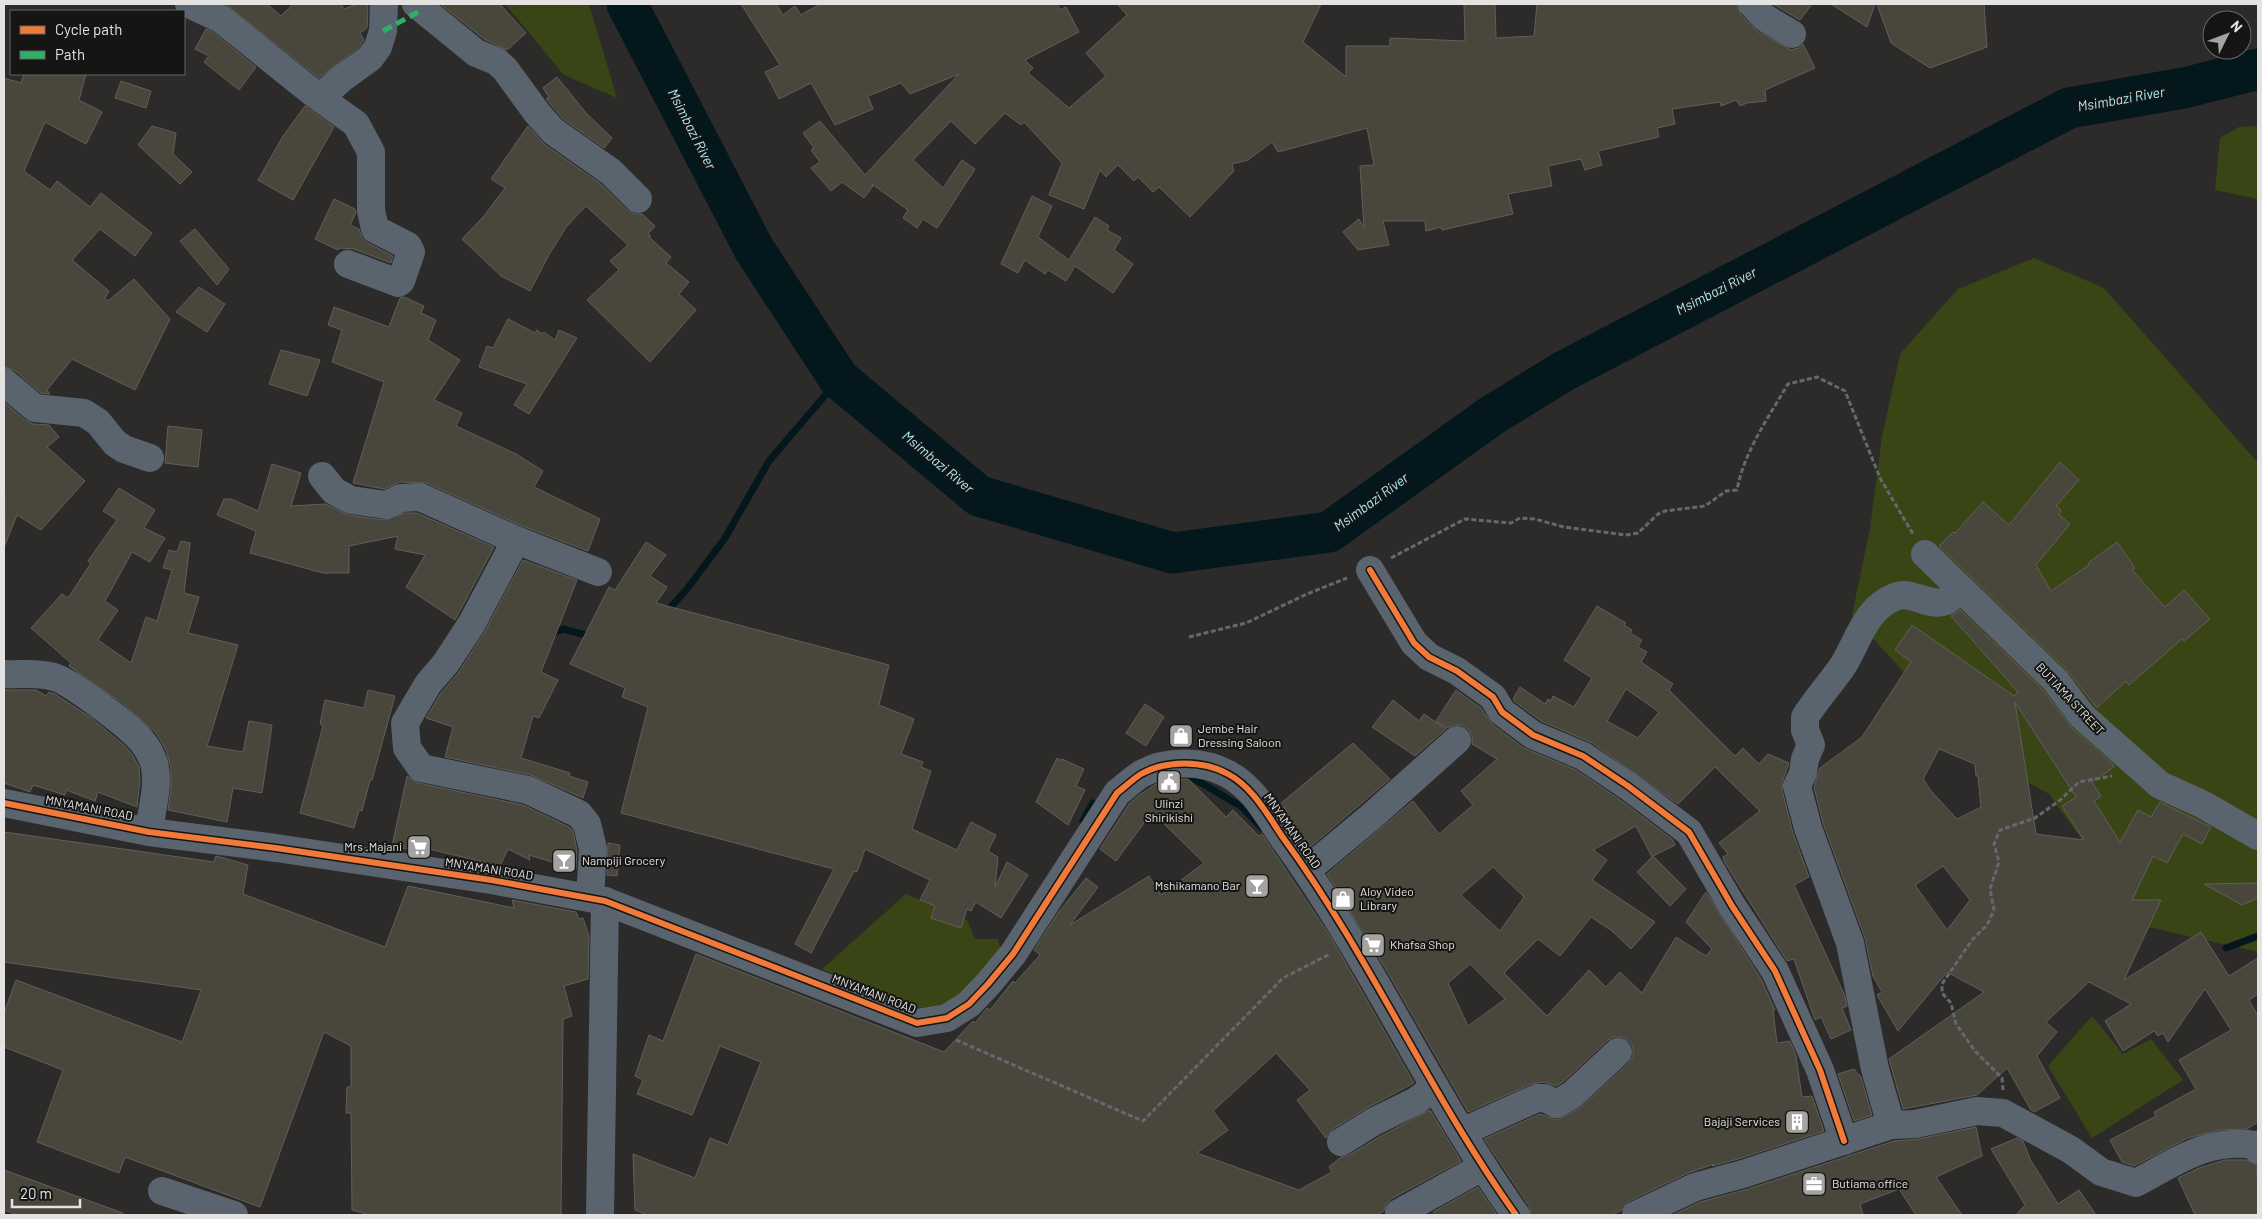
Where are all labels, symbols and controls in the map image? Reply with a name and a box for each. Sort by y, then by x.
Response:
legend [10,10,185,75]
north arrow [2202,10,2252,60]
text: N [2228,17,2246,35]
text: Cycle path [55,20,122,38]
text: Path [55,45,85,63]
water label: Msimbazi River [2076,82,2167,115]
water label: Msimbazi River [665,86,721,173]
water label: Msimbazi River [1673,262,1760,318]
water label: Msimbazi River [899,427,978,497]
water label: Msimbazi River [1330,468,1412,534]
street label: BUTIAMA STREET [2034,660,2108,737]
place label: Jembe Hair Dressing Saloon [1198,721,1281,749]
shop icon: Jembe Hair Dressing Saloon [1168,723,1194,749]
public building icon: Ulinzi Shirikishi [1156,769,1182,795]
street label: MNYAMANI ROAD [1262,790,1324,871]
street label: MNYAMANI ROAD [44,792,134,822]
place label: Ulinzi Shirikishi [1145,796,1193,824]
supermarket icon: Mrs .Majani [406,834,432,860]
place label: Mrs .Majani [344,839,402,853]
bar icon: Nampiji Grocery [551,848,577,874]
place label: Nampiji Grocery [582,853,666,867]
street label: MNYAMANI ROAD [444,854,534,882]
bar icon: Mshikamano Bar [1244,873,1270,899]
place label: Mshikamano Bar [1155,878,1241,892]
place label: Aloy Video Library [1360,884,1414,912]
shop icon: Aloy Video Library [1330,886,1356,912]
supermarket icon: Khafsa Shop [1360,932,1386,958]
place label: Khafsa Shop [1390,937,1455,951]
street label: MNYAMANI ROAD [830,971,918,1016]
building icon: Bajaji Services [1784,1109,1810,1135]
place label: Bajaji Services [1704,1114,1780,1128]
office icon: Butiama office [1801,1171,1827,1197]
scale bar [12,1176,80,1208]
place label: Butiama office [1832,1176,1908,1190]
text: 20 m [20,1184,52,1202]

